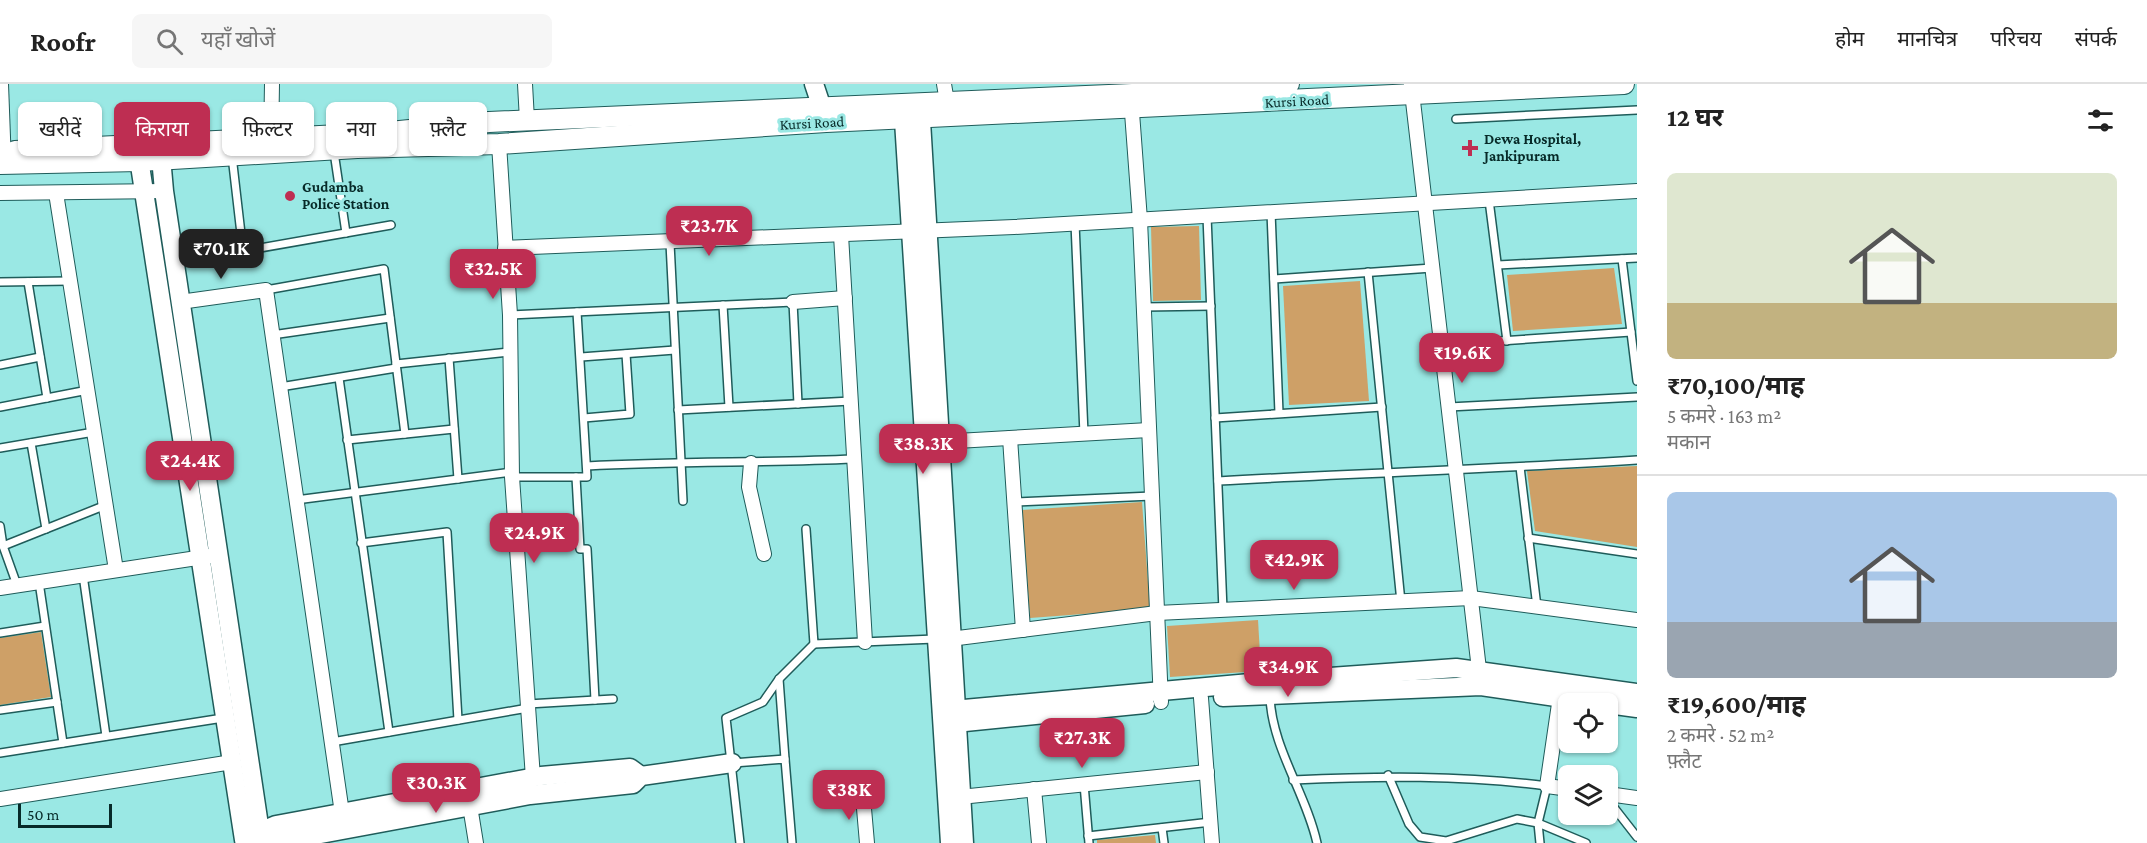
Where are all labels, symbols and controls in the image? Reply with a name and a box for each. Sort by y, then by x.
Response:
search box [132,14,552,68]
icon: search [153,25,186,58]
text: Roofr [30,26,96,57]
text: यहाँ खोजें [201,27,275,52]
text: होम [1835,27,1864,51]
text: मानचित्र [1897,27,1957,51]
text: परिचय [1990,27,2042,51]
text: संपर्क [2075,27,2117,51]
street label: Kursi Road [1264,91,1330,111]
chip: खरीदें [18,102,102,156]
chip: किराया [114,102,210,156]
chip: फ़िल्टर [222,102,314,156]
chip: नया [326,102,397,156]
chip: फ़्लैट [409,102,487,156]
text: 12 घर [1667,103,1723,132]
icon: filters [2084,104,2117,137]
street label: Kursi Road [779,113,845,133]
place label: Dewa Hospital, Jankipuram [1482,131,1581,164]
marker: Dewa Hospital, Jankipuram [1461,139,1479,157]
place label: Gudamba Police Station [302,179,390,212]
marker: Gudamba Police Station [283,189,297,203]
pin: ₹23.7K [660,206,758,257]
icon: home [1838,212,1946,320]
text: ₹23.7K [680,214,738,236]
pin: ₹70.1K [172,229,270,280]
text: ₹70.1K [193,237,249,259]
pin: ₹32.5K [444,249,542,300]
text: ₹32.5K [464,257,522,279]
pin: ₹19.6K [1413,333,1511,384]
text: ₹19.6K [1433,341,1491,363]
text: ₹70,100/माह [1667,371,1804,400]
text: 5 कमरे · 163 m² [1667,405,1781,427]
pin: ₹38.3K [874,424,972,475]
text: मकान [1667,431,1711,453]
text: ₹38.3K [893,432,953,454]
pin: ₹24.4K [141,441,239,492]
text: ₹24.4K [160,449,220,471]
pin: ₹24.9K [485,513,583,564]
text: ₹24.9K [504,521,564,543]
icon: home [1838,531,1946,639]
pin: ₹42.9K [1245,540,1343,591]
text: ₹42.9K [1264,548,1324,570]
pin: ₹34.9K [1239,647,1337,698]
text: ₹34.9K [1258,655,1318,677]
text: ₹19,600/माह [1667,690,1806,719]
map controls [1558,693,1618,825]
button: locate [1558,693,1618,753]
pin: ₹27.3K [1033,718,1131,769]
text: 2 कमरे · 52 m² [1667,724,1774,746]
text: ₹27.3K [1053,726,1111,748]
text: फ़्लैट [1667,750,1702,772]
pin: ₹30.3K [387,763,485,814]
button: layers [1558,765,1618,825]
pin: ₹38K [813,770,885,821]
text: ₹30.3K [406,771,466,793]
text: ₹38K [827,778,871,800]
scale bar [18,801,112,828]
text: 50 m [27,806,59,823]

